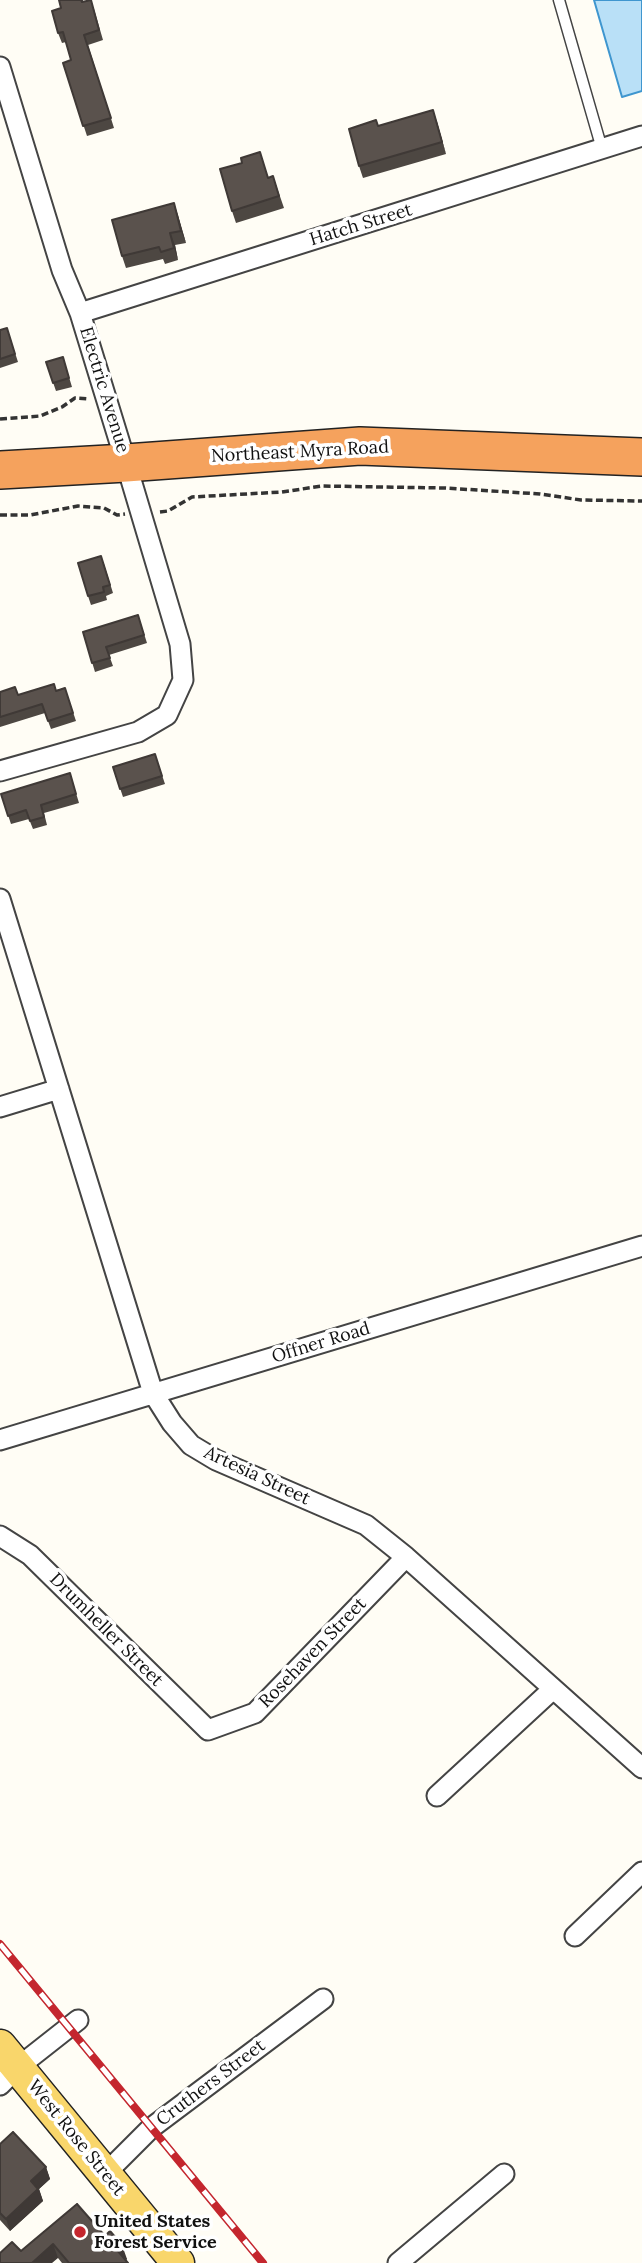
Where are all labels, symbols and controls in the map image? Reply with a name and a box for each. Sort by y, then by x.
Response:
street label: Hatch Street [307,199,415,251]
street label: Electric Avenue [75,324,133,456]
street label: Northeast Myra Road [211,437,389,467]
street label: Offner Road [269,1318,373,1368]
street label: Artesia Street [201,1442,313,1510]
street label: Drumheller Street [45,1569,167,1691]
street label: Rosehaven Street [255,1593,371,1713]
street label: Cruthers Street [152,2035,270,2131]
street label: West Rose Street [23,2076,129,2200]
place label: United States Forest Service [94,2211,217,2254]
marker: United States Forest Service [72,2224,88,2240]

